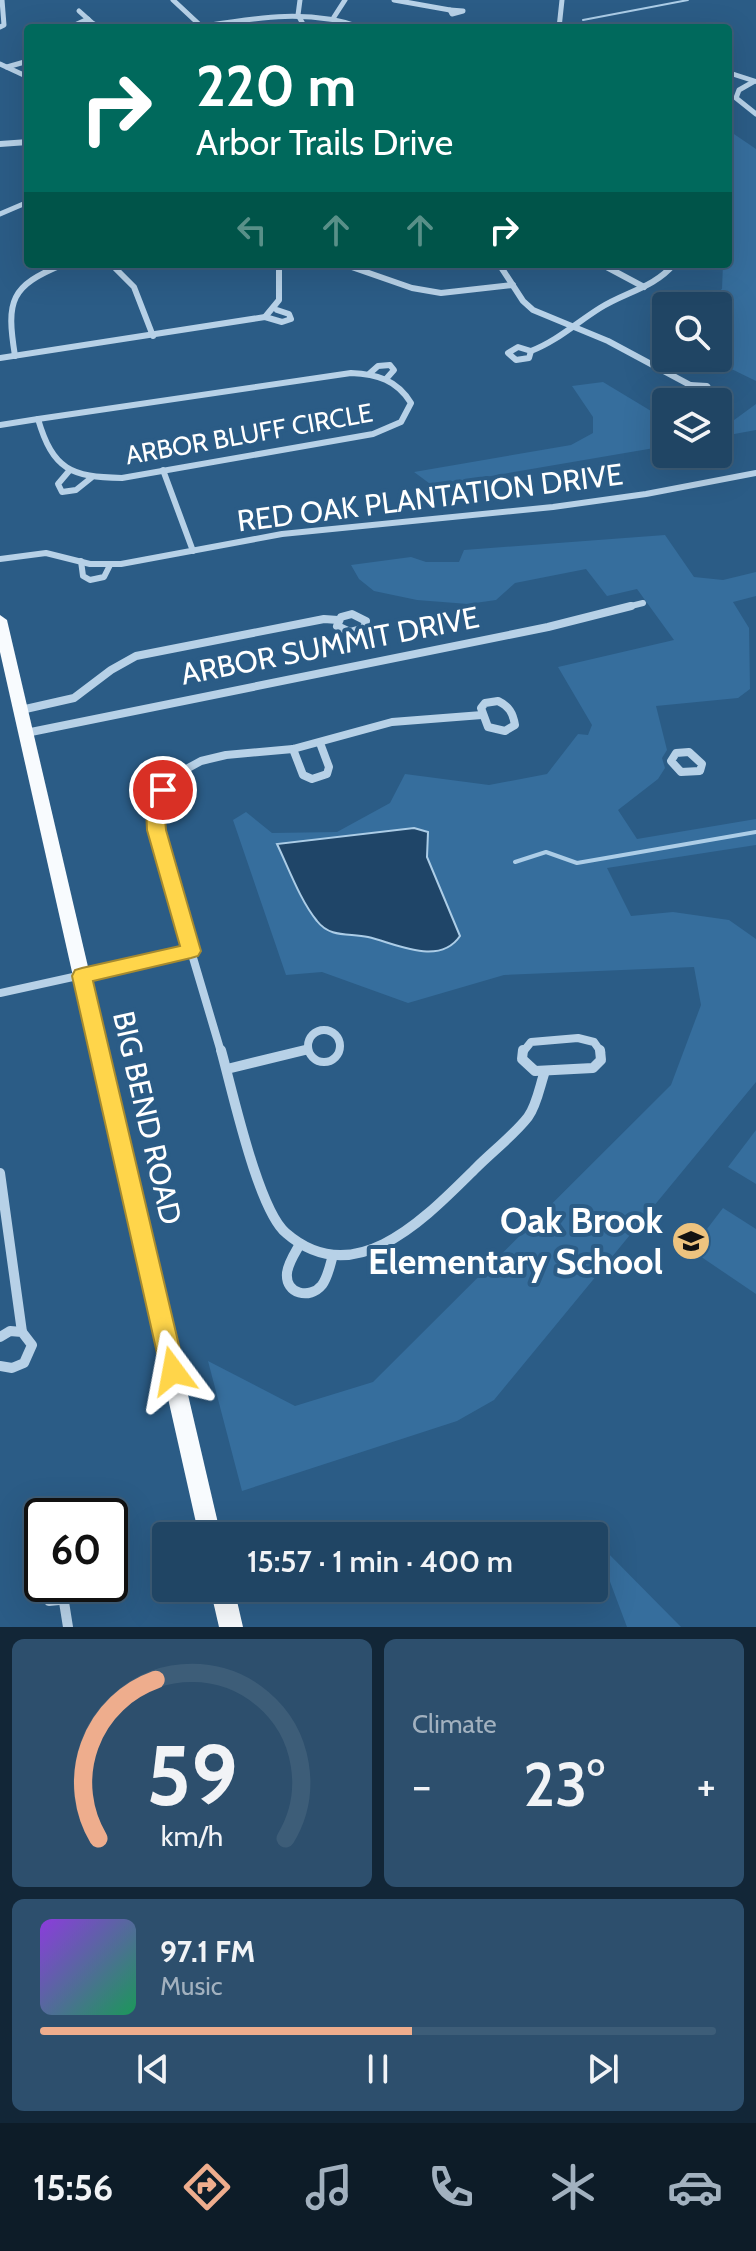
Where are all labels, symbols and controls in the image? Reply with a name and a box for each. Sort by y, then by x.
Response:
text: 220 m [196,52,356,120]
icon: right [64,56,168,160]
text: Arbor Trails Drive [196,120,453,164]
icon: left [230,208,274,252]
icon: ahead [314,208,358,252]
icon: ahead [398,208,442,252]
icon: right [482,208,526,252]
map controls [652,292,732,468]
button: search [652,292,732,372]
button: layers [652,388,732,468]
street label: ARBOR BLUFF CIRCLE [123,396,375,472]
street label: RED OAK PLANTATION DRIVE [235,455,625,540]
street label: ARBOR SUMMIT DRIVE [178,598,482,693]
pin [129,756,197,824]
icon: arrive [141,768,185,812]
street label: BIG BEND ROAD [105,1008,190,1228]
place label: Oak Brook Elementary School [368,1198,664,1283]
school or university icon: Oak Brook Elementary School [670,1220,712,1262]
position arrow [131,1329,215,1413]
speed limit sign: 60 [24,1498,128,1602]
text: 15:57 · 1 min · 400 m [247,1543,513,1580]
text: Climate [412,1708,497,1740]
text: 59 [146,1725,238,1826]
text: 23° [523,1748,605,1821]
text: − [412,1759,431,1812]
text: + [697,1759,716,1812]
text: km/h [161,1818,223,1853]
text: 97.1 FM [160,1933,255,1970]
text: Music [160,1970,223,2002]
icon: previous [131,2047,175,2091]
icon: pause [356,2047,400,2091]
icon: next [581,2047,625,2091]
icon: directions [179,2159,235,2215]
icon: music [301,2159,357,2215]
icon: phone [423,2159,479,2215]
icon: climate [545,2159,601,2215]
icon: car [667,2159,723,2215]
text: 15:56 [33,2165,113,2209]

